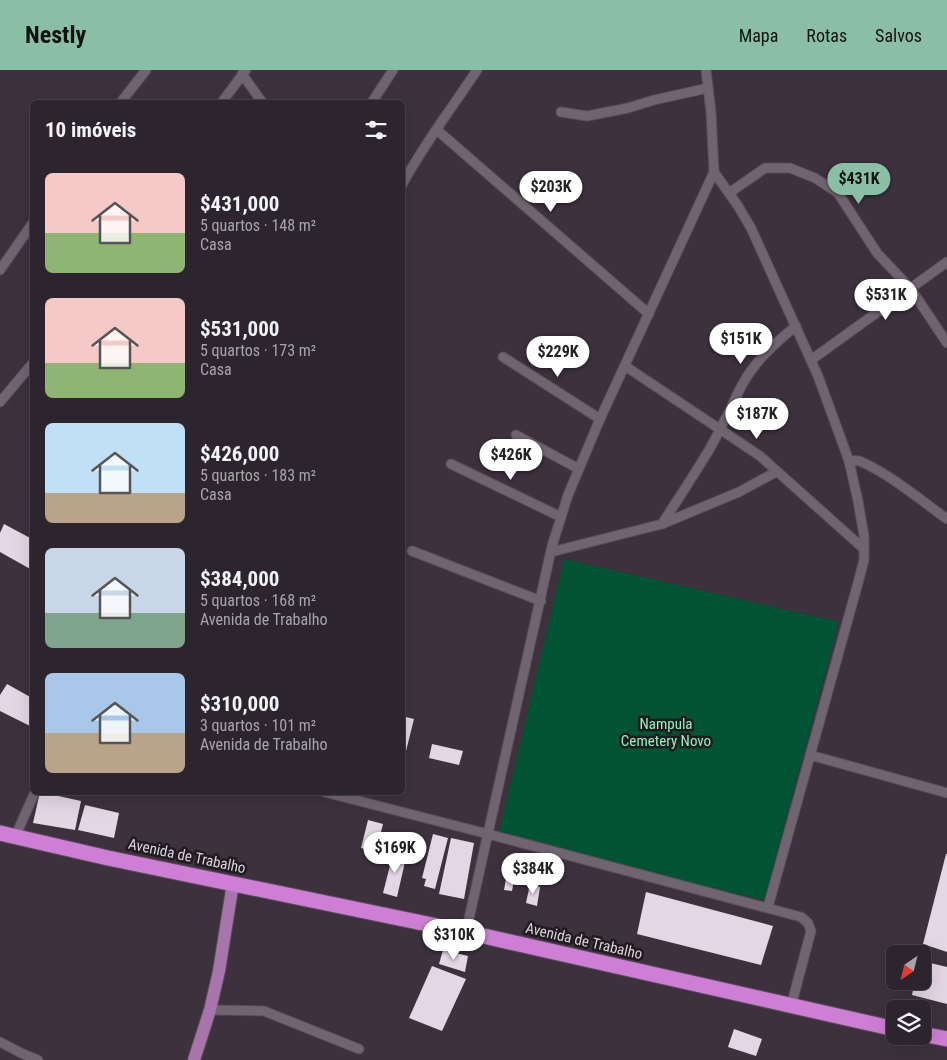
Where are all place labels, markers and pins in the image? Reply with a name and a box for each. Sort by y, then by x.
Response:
pin: $431K [824,162,894,205]
pin: $203K [516,170,586,213]
pin: $531K [851,278,921,321]
pin: $151K [706,322,776,365]
pin: $229K [523,336,593,378]
pin: $187K [722,398,792,440]
pin: $426K [476,438,546,481]
pin: $169K [360,832,430,874]
pin: $384K [498,852,568,895]
pin: $310K [419,918,489,961]

